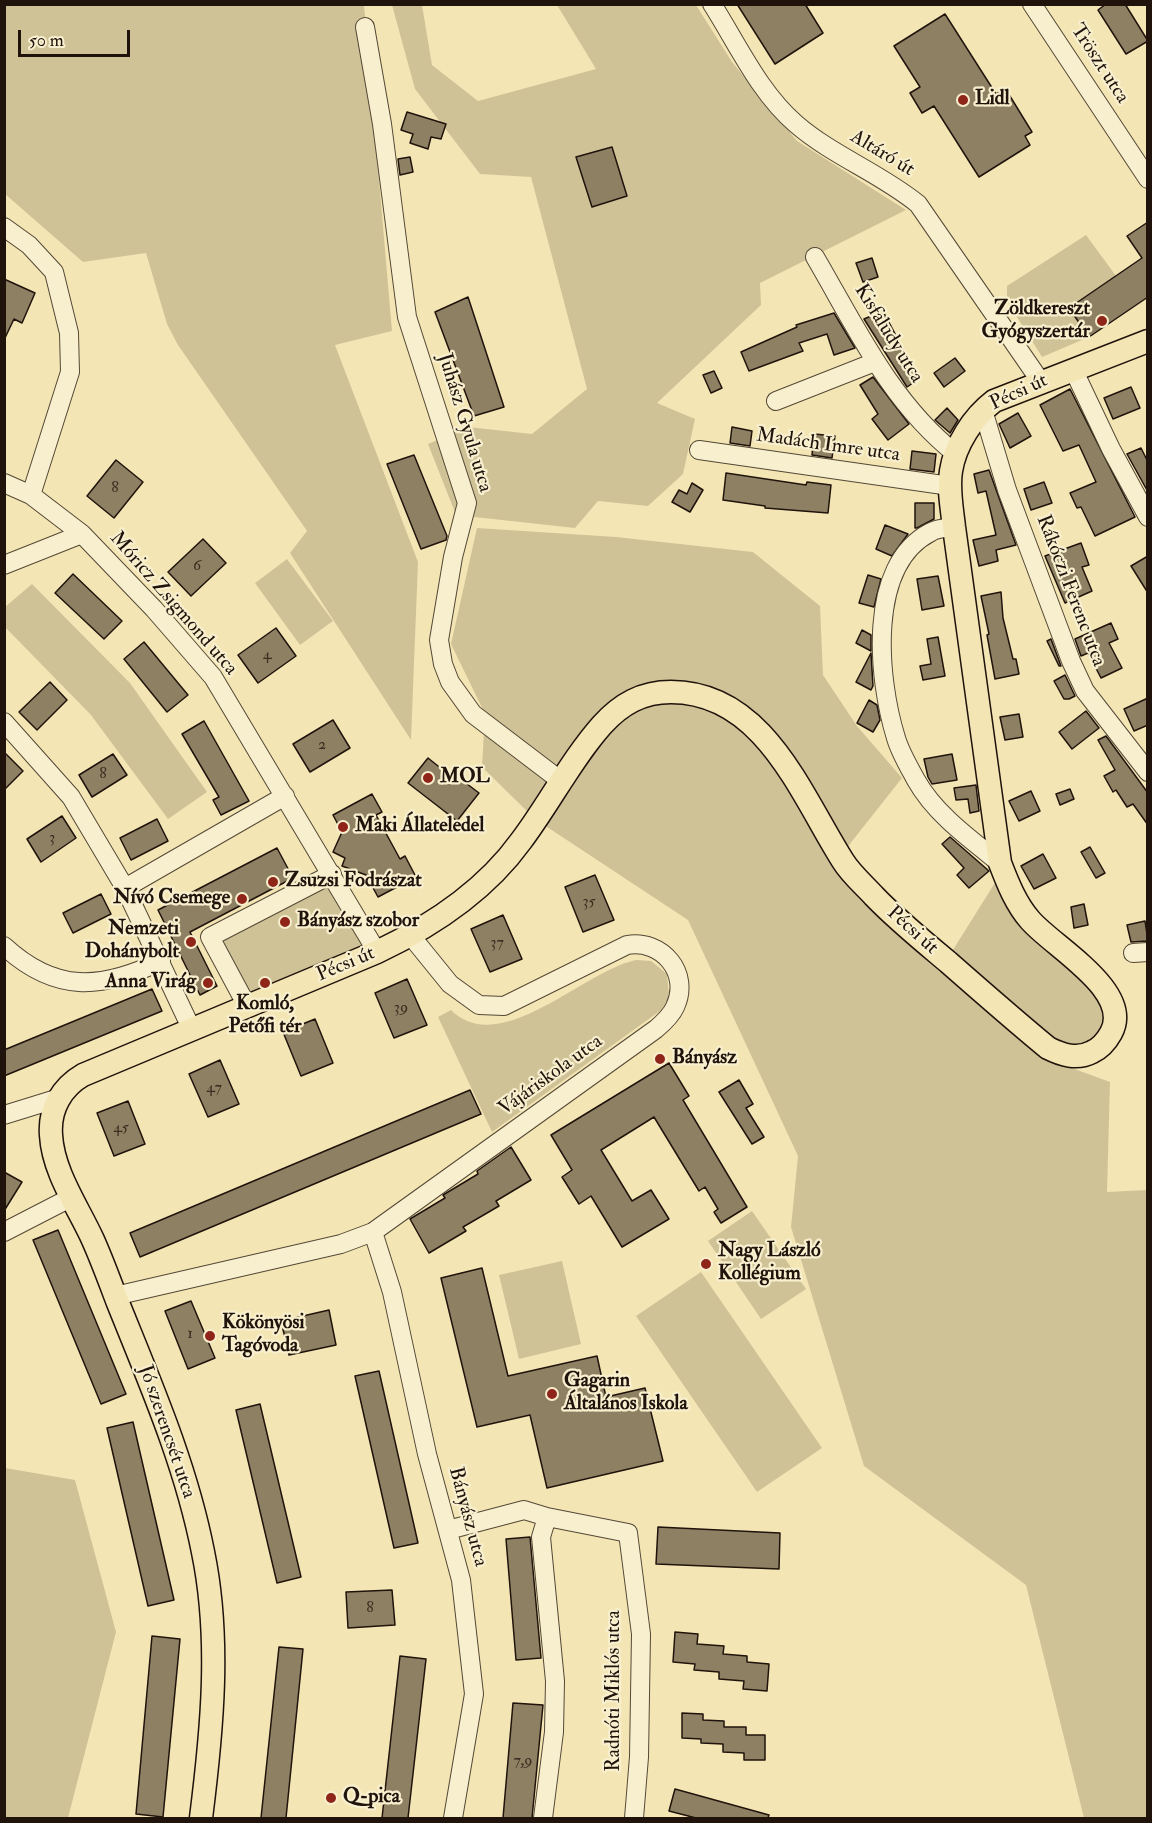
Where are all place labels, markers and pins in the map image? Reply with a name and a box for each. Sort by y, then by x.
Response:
place label: Lidl [975,88,1010,112]
marker: Lidl [956,93,970,107]
place label: Zöldkereszt Gyógyszertár [982,298,1090,345]
marker: Zöldkereszt Gyógyszertár [1095,314,1109,328]
place label: MOL [440,766,490,790]
marker: MOL [421,771,435,785]
place label: Maki Állateledel [355,815,484,839]
marker: Maki Állateledel [336,820,350,834]
place label: Zsuzsi Fodrászat [285,870,422,894]
marker: Zsuzsi Fodrászat [266,875,280,889]
place label: Nívó Csemege [113,887,230,911]
marker: Nívó Csemege [235,892,249,906]
place label: Bányász szobor [297,910,419,934]
marker: Bányász szobor [278,915,292,929]
place label: Nemzeti Dohánybolt [85,918,179,965]
marker: Nemzeti Dohánybolt [184,935,198,949]
place label: Anna Virág [105,971,196,995]
marker: Anna Virág [201,976,215,990]
marker: Komló, Petőfi tér [258,976,272,990]
place label: Komló, Petőfi tér [228,993,302,1040]
place label: Bányász [672,1047,737,1071]
marker: Bányász [653,1052,667,1066]
place label: Nagy László Kollégium [718,1240,821,1287]
marker: Nagy László Kollégium [699,1257,713,1271]
place label: Kökönyösi Tagóvoda [222,1312,305,1359]
marker: Kökönyösi Tagóvoda [203,1329,217,1343]
place label: Gagarin Általános Iskola [564,1370,688,1417]
marker: Gagarin Általános Iskola [545,1387,559,1401]
place label: Q-pica [343,1786,400,1810]
marker: Q-pica [324,1791,338,1805]

